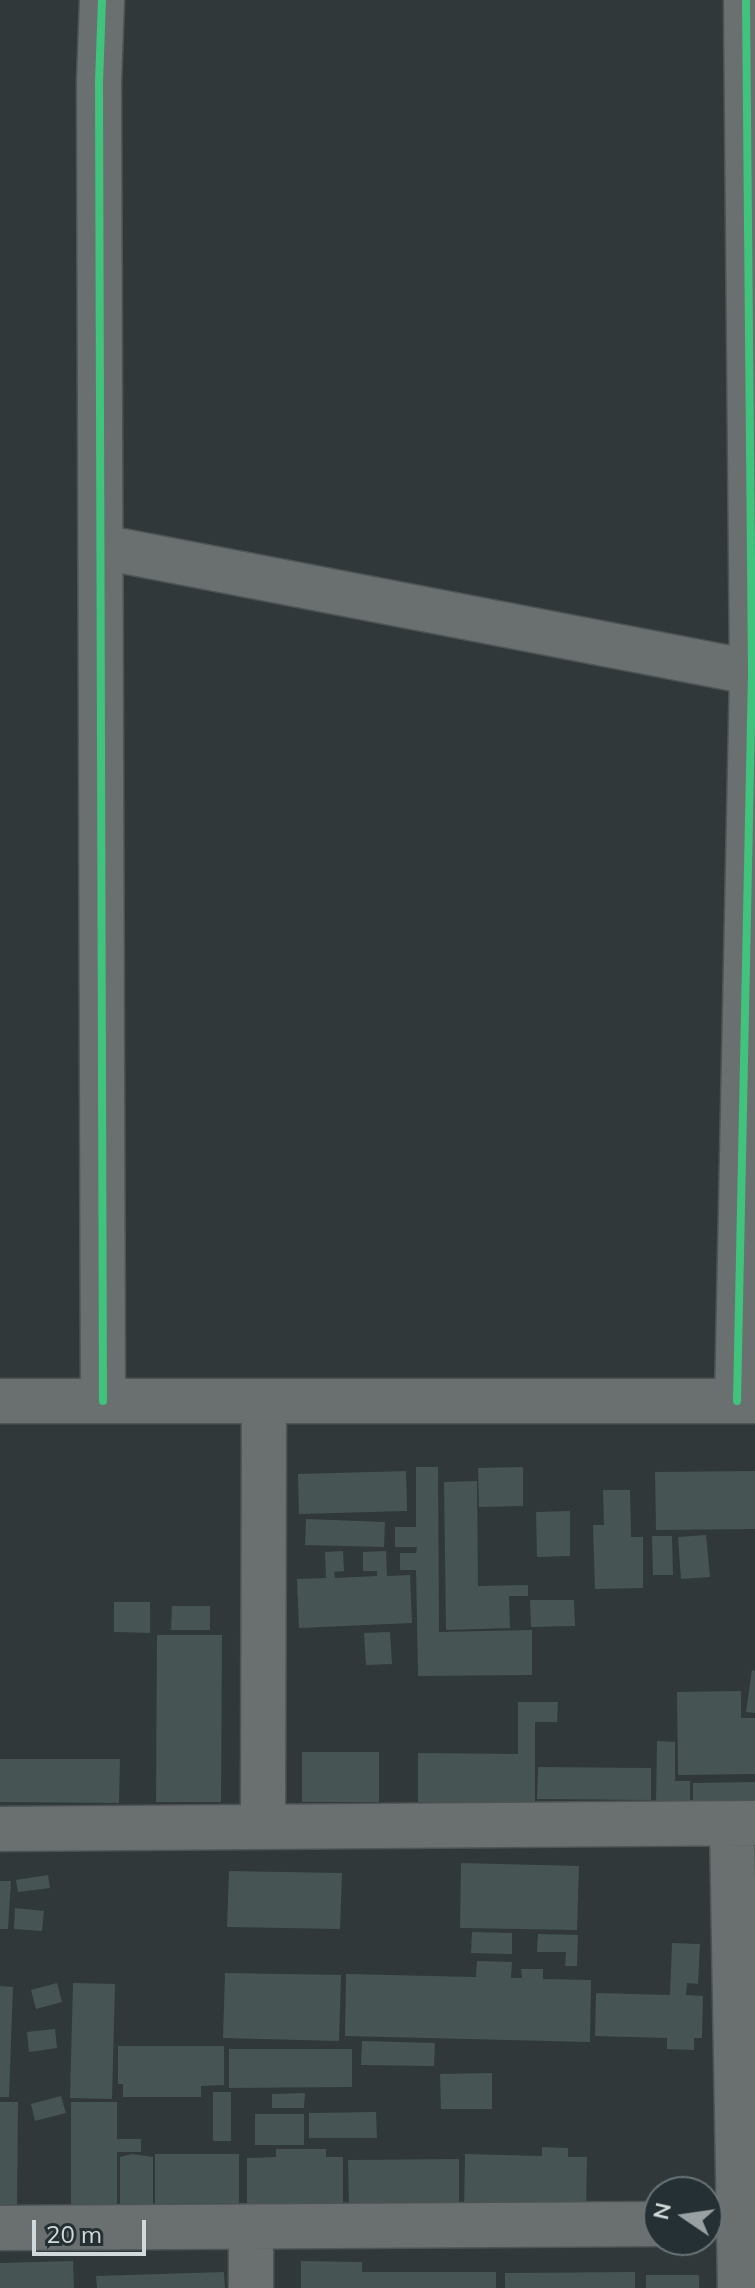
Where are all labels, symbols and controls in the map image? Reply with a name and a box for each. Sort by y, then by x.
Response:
north arrow [643,2176,723,2256]
text: N [646,2200,677,2222]
scale bar [36,2204,150,2254]
text: 20 m [46,2219,102,2249]

